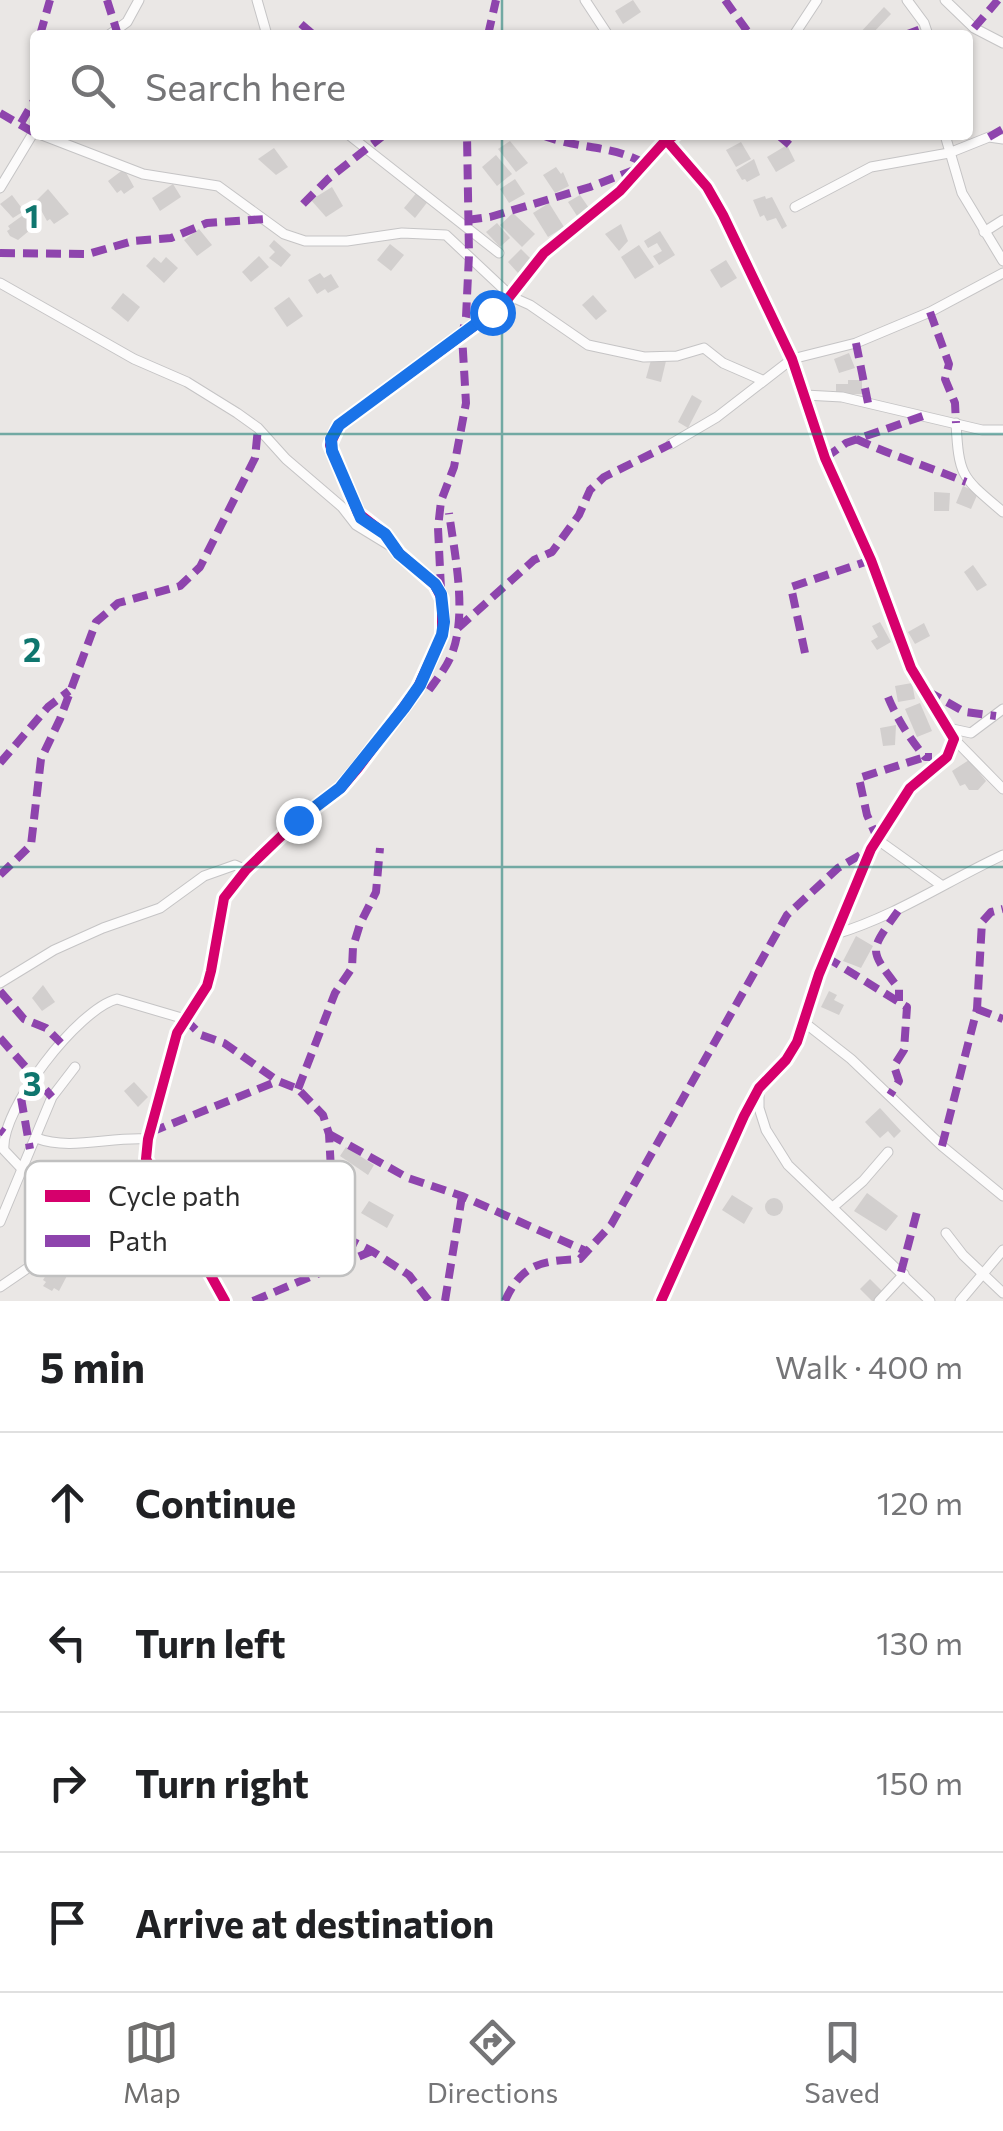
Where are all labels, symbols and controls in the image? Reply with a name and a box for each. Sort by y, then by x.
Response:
search box [30,30,973,140]
icon: search [65,58,120,113]
text: Search here [145,62,346,109]
text: 1 [25,195,39,235]
route start [470,290,516,336]
text: 2 [23,629,41,669]
route end [276,798,322,844]
text: 3 [23,1063,41,1103]
legend [25,1161,355,1276]
text: Cycle path [108,1178,240,1212]
text: Path [108,1223,168,1257]
text: 5 min [40,1340,145,1392]
text: Walk · 400 m [775,1346,963,1386]
icon: ahead [40,1475,95,1530]
text: Continue [135,1479,296,1526]
text: 120 m [877,1482,963,1522]
icon: left [40,1615,95,1670]
text: Turn left [135,1619,286,1666]
text: 130 m [876,1622,963,1662]
icon: right [40,1755,95,1810]
text: Turn right [135,1759,309,1806]
text: 150 m [876,1762,963,1802]
icon: arrive [40,1895,95,1950]
text: Arrive at destination [135,1899,494,1946]
tab: Map [123,2015,181,2109]
tab: Directions [427,2015,558,2109]
tab: Saved [804,2015,880,2109]

